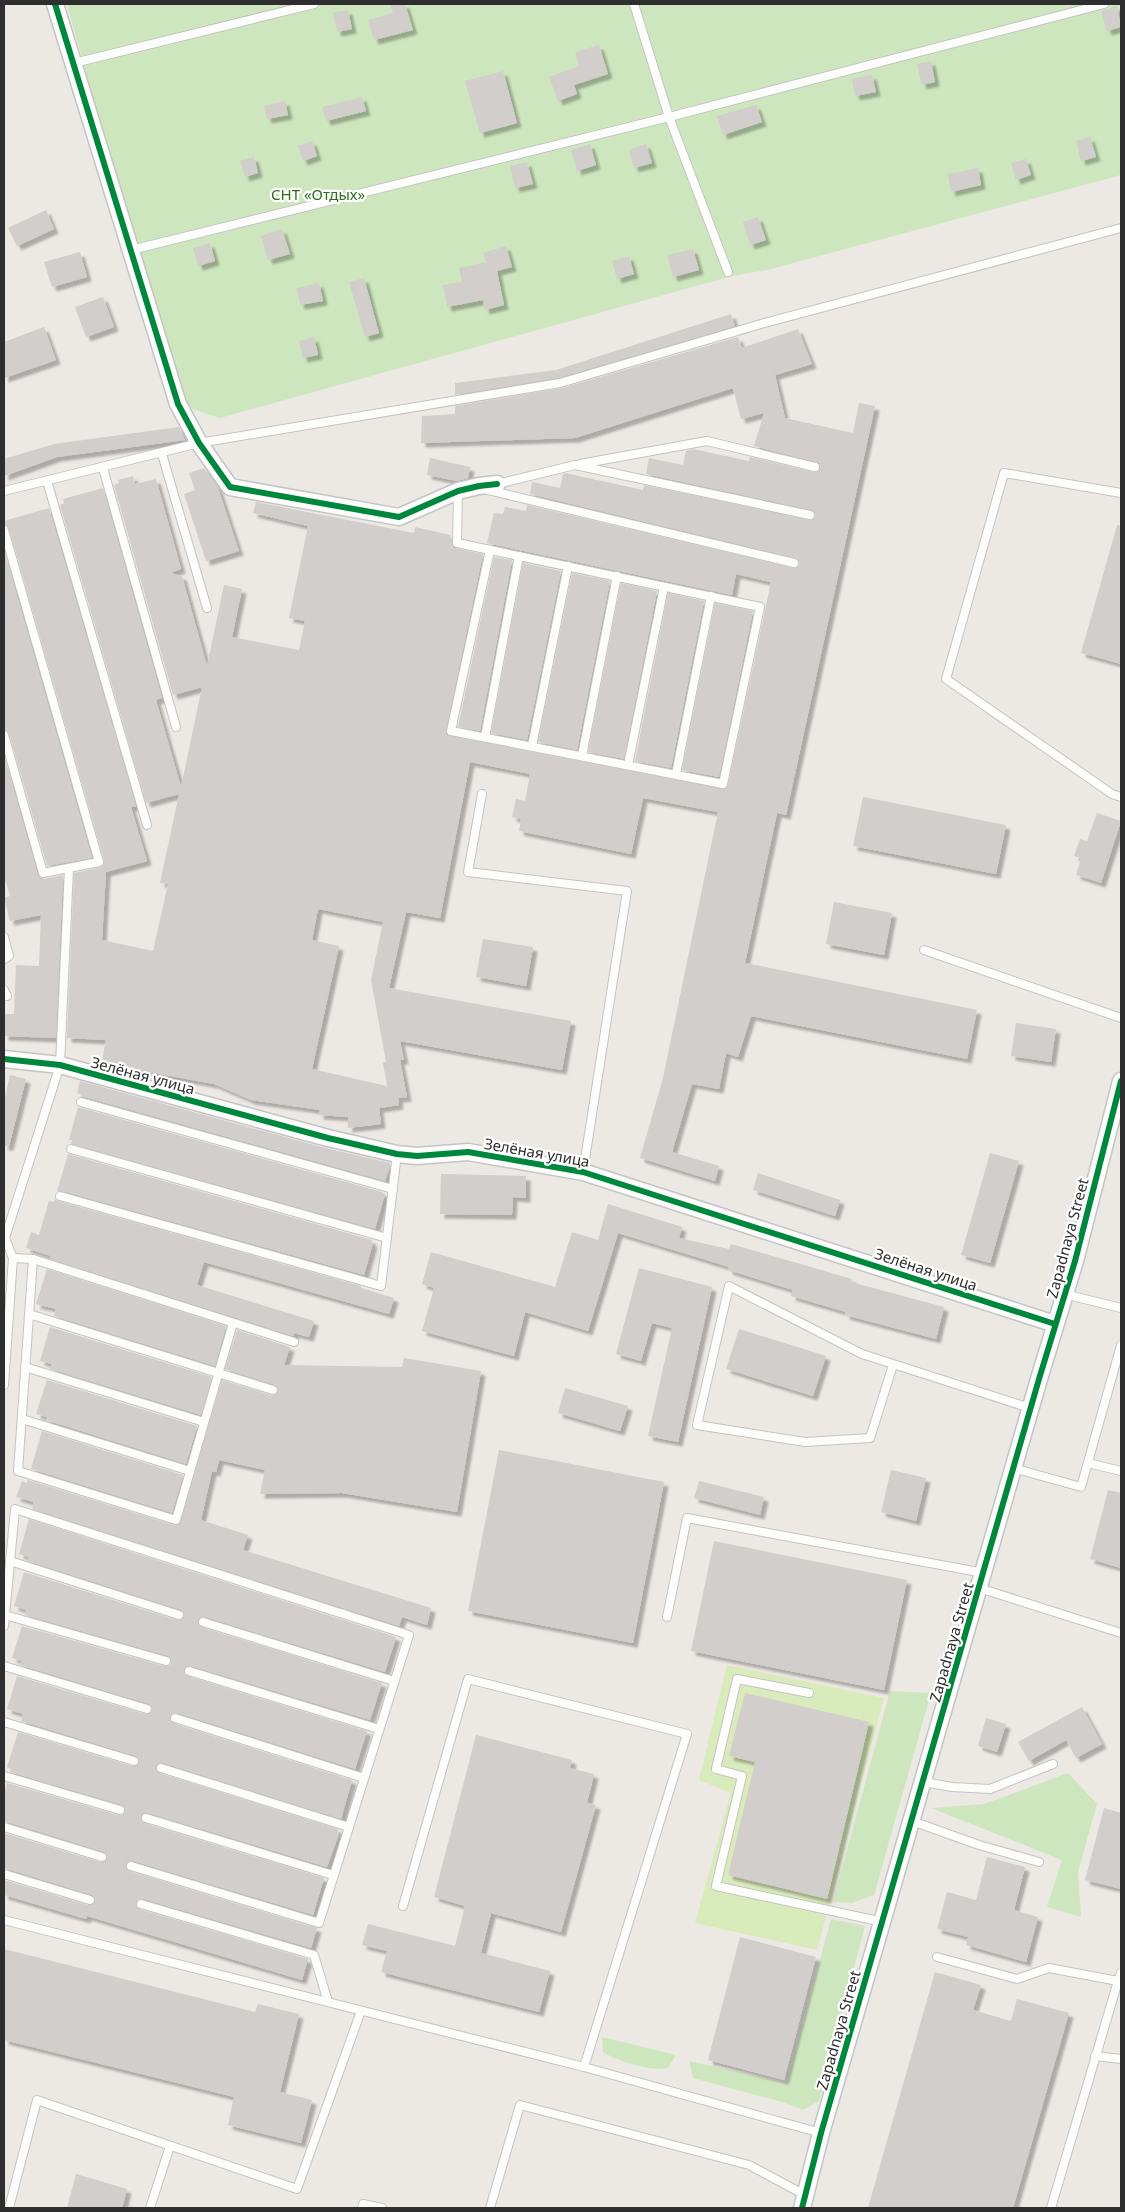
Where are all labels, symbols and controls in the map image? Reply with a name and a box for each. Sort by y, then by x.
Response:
park label: СНТ «Отдых» [271,184,365,204]
street label: Зелёная улица [89,1052,197,1098]
street label: Зелёная улица [483,1133,591,1171]
street label: Zapadnaya Street [1041,1175,1093,1300]
street label: Зелёная улица [872,1243,980,1295]
street label: Zapadnaya Street [924,1579,978,1704]
street label: Zapadnaya Street [811,1967,865,2092]

